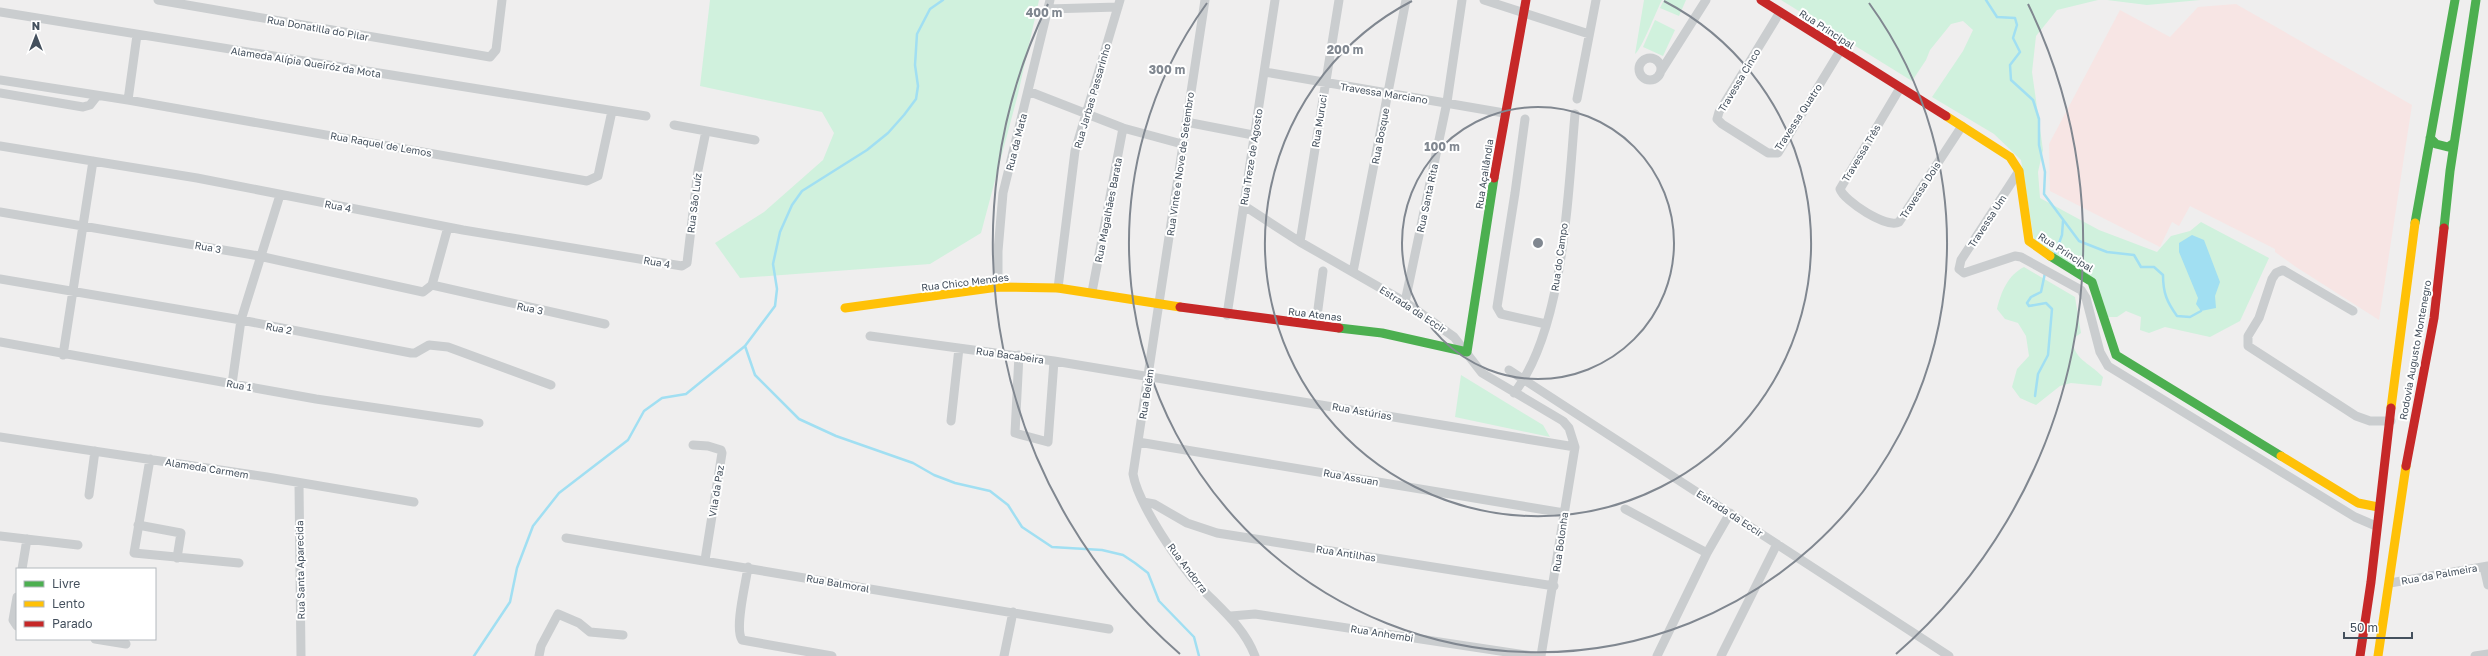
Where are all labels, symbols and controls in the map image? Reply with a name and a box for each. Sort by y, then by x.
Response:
text: 400 m [1026,5,1062,20]
street label: Rua Principal [1797,7,1857,51]
street label: Rua Donatilla do Pilar [266,13,370,43]
north arrow [16,16,56,56]
text: N [32,19,40,32]
street label: Rua Jarbas Passarinho [1071,42,1113,150]
text: 200 m [1327,42,1363,57]
street label: Alameda Alípia Queiróz da Mota [230,44,382,80]
street label: Travessa Cinco [1715,46,1763,114]
text: 300 m [1149,62,1185,77]
street label: Travessa Marciano [1339,80,1429,106]
street label: Travessa Quatro [1772,81,1824,153]
street label: Rua Vinte e Nove de Setembro [1164,91,1196,237]
street label: Rua Muruci [1309,94,1329,148]
street label: Rua Bosque [1369,107,1391,165]
street label: Rua Treze de Agosto [1237,108,1265,206]
street label: Rua da Mata [1003,112,1029,172]
street label: Travessa Três [1839,122,1883,184]
street label: Rua Raquel de Lemos [329,129,433,159]
street label: Rua Açailândia [1473,138,1495,210]
text: 100 m [1424,139,1460,154]
street label: Rua Magalhães Barata [1092,156,1124,264]
street label: Travessa Dois [1897,159,1943,221]
street label: Rua Santa Rita [1414,162,1440,234]
street label: Rua São Luíz [684,172,704,234]
street label: Travessa Um [1965,192,2009,250]
street label: Rua 4 [324,198,352,214]
street label: Rua do Campo [1548,222,1570,292]
street label: Rua Principal [2036,230,2096,274]
centre of rings [1531,236,1545,250]
street label: Rua 3 [194,239,222,255]
street label: Rua 4 [643,254,671,270]
street label: Rua Chico Mendes [921,271,1009,293]
street label: Rodovia Augusto Montenegro [2397,279,2433,421]
street label: Estrada da Eccir [1377,283,1449,335]
street label: Rua 3 [516,299,544,317]
street label: Rua Atenas [1287,305,1343,323]
street label: Rua 2 [265,320,293,336]
street label: Rua Bacabeira [975,344,1045,366]
street label: Rua Belém [1136,368,1156,420]
street label: Rua 1 [225,377,253,393]
street label: Rua Astúrias [1331,400,1393,422]
street label: Alameda Carmem [165,455,250,481]
street label: Vila da Paz [706,464,726,518]
street label: Rua Assuan [1322,466,1380,488]
street label: Estrada da Eccir [1694,487,1766,539]
street label: Rua Bolonha [1550,511,1570,573]
street label: Rua Santa Aparecida [293,520,307,620]
street label: Rua Andorra [1165,541,1211,595]
street label: Rua Antilhas [1315,542,1377,564]
street label: Rua da Palmeira [2400,561,2478,587]
legend [16,568,156,640]
street label: Rua Balmoral [806,572,870,594]
text: Livre [52,576,80,591]
text: Lento [52,596,85,611]
scale bar [2344,614,2412,640]
text: Parado [52,616,92,631]
text: 50 m [2350,620,2378,635]
street label: Rua Anhembi [1350,622,1414,644]

